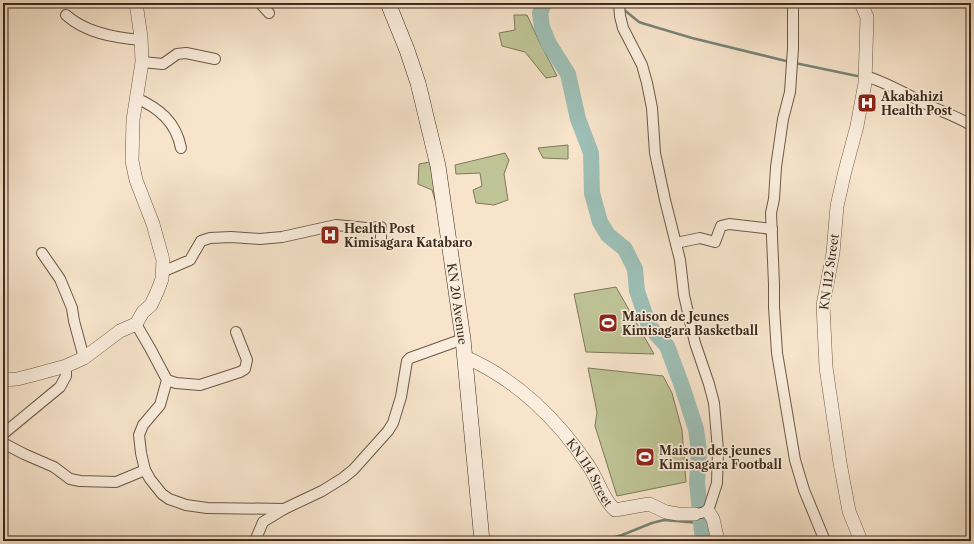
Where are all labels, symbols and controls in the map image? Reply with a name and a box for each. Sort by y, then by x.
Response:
place label: Akabahizi Health Post [880,89,952,118]
hospital icon: Akabahizi Health Post [856,92,878,114]
place label: Health Post Kimisagara Katabaro [344,221,473,250]
hospital icon: Health Post Kimisagara Katabaro [319,224,341,246]
street label: KN 112 Street [816,232,842,311]
street label: KN 20 Avenue [445,262,471,345]
place label: Maison de Jeunes Kimisagara Basketball [622,309,758,338]
sports icon: Maison de Jeunes Kimisagara Basketball [597,312,619,334]
street label: KN 114 Street [564,435,617,510]
place label: Maison des jeunes Kimisagara Football [659,443,782,472]
sports icon: Maison des jeunes Kimisagara Football [634,446,656,468]

